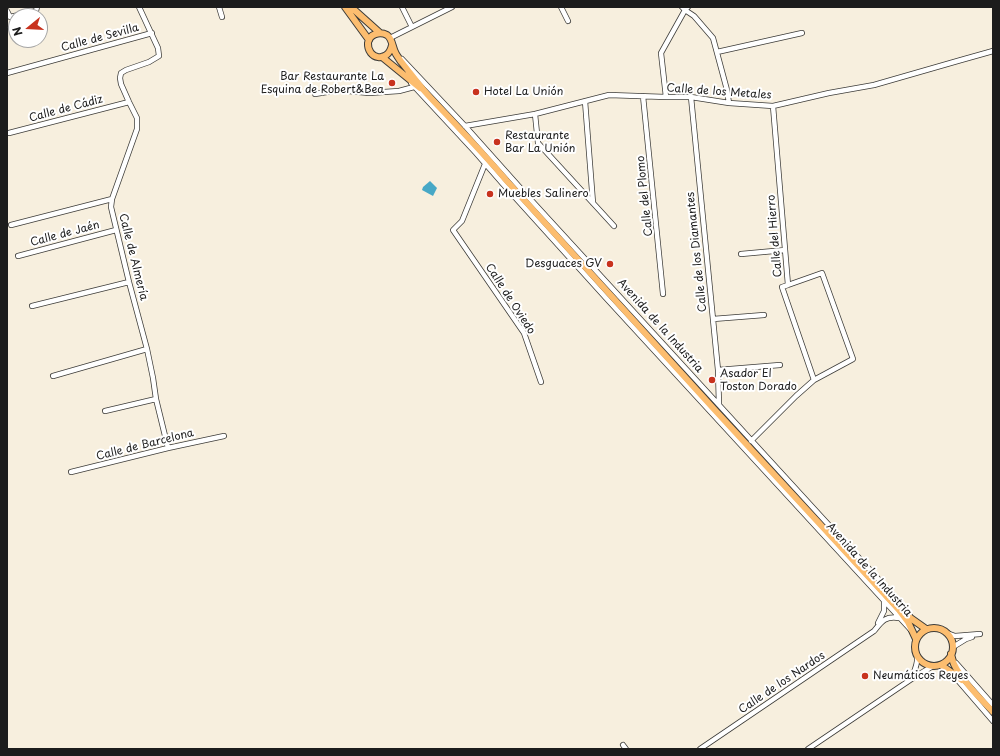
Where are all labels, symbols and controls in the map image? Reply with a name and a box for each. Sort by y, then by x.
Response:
north arrow [8,8,48,48]
street label: Calle de Sevilla [60,21,140,55]
text: N [8,25,26,38]
place label: Bar Restaurante La Esquina de Robert&Bea [261,70,384,96]
marker: Bar Restaurante La Esquina de Robert&Bea [387,78,397,88]
street label: Calle de los Metales [666,82,772,102]
place label: Hotel La Unión [484,85,563,99]
marker: Hotel La Unión [471,87,481,97]
street label: Calle de Cádiz [28,93,104,125]
place label: Restaurante Bar La Unión [505,129,575,155]
marker: Restaurante Bar La Unión [492,137,502,147]
street label: Calle del Plomo [634,155,656,237]
place label: Muebles Salinero [498,187,589,201]
marker: Muebles Salinero [485,189,495,199]
street label: Calle de los Diamantes [684,191,710,313]
street label: Calle del Hierro [765,194,785,278]
street label: Calle de Almería [116,212,150,302]
street label: Calle de Jaén [29,218,101,250]
place label: Desguaces GV [525,257,602,271]
marker: Desguaces GV [605,259,615,269]
street label: Calle de Oviedo [482,261,538,337]
street label: Avenida de la Industria [614,276,706,376]
place label: Asador El Toston Dorado [720,367,797,393]
marker: Asador El Toston Dorado [707,375,717,385]
street label: Calle de Barcelona [95,427,195,463]
street label: Avenida de la Industria [823,520,915,620]
street label: Calle de los Nardos [736,649,828,717]
place label: Neumáticos Reyes [873,669,968,683]
marker: Neumáticos Reyes [860,671,870,681]

